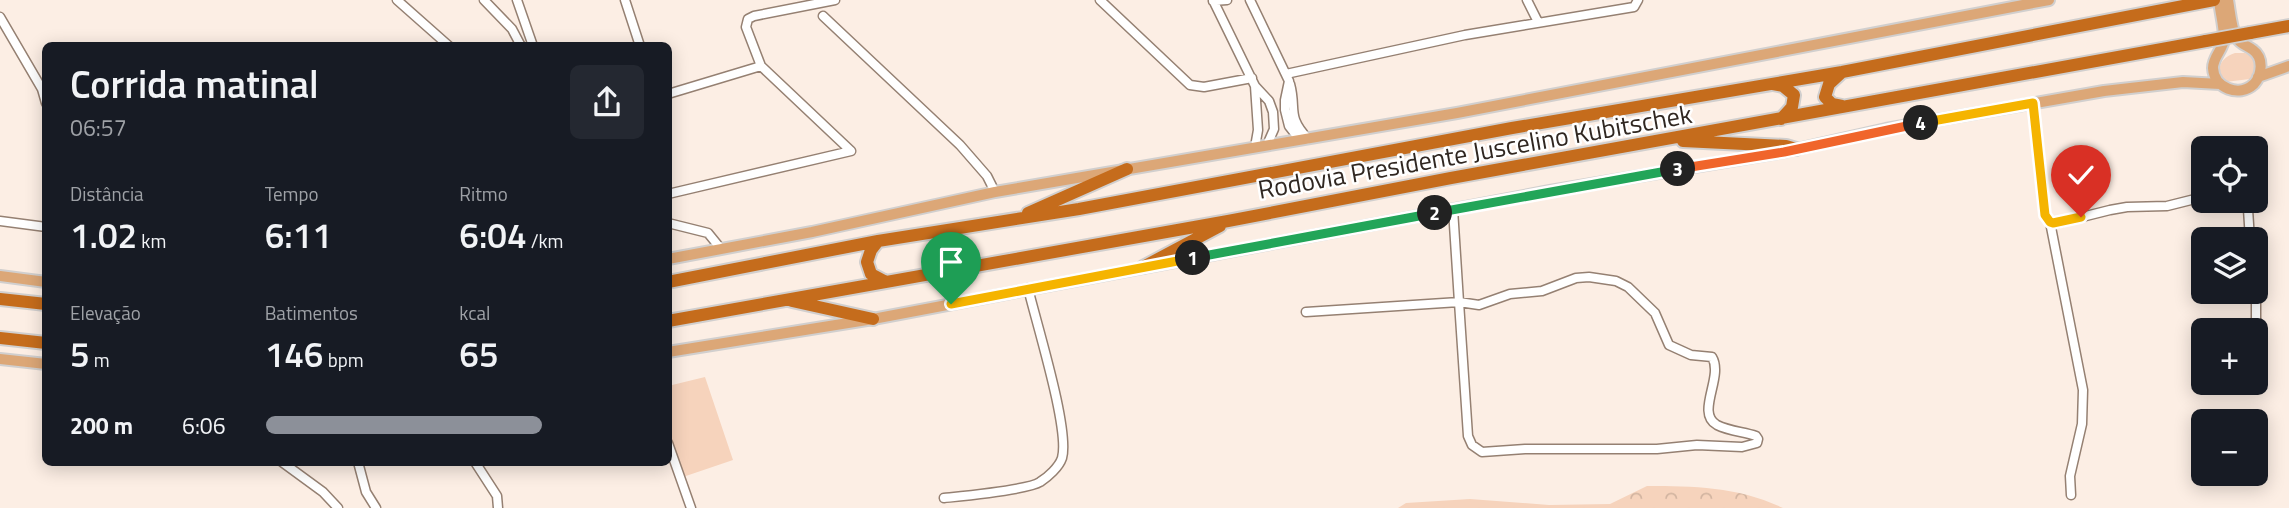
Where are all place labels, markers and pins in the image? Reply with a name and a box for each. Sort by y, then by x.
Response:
pin: 4 [1904,106,1938,140]
pin [2051,145,2111,217]
pin: 3 [1660,152,1696,186]
pin: 2 [1418,196,1452,230]
pin [921,232,981,304]
pin: 1 [1176,240,1210,276]

